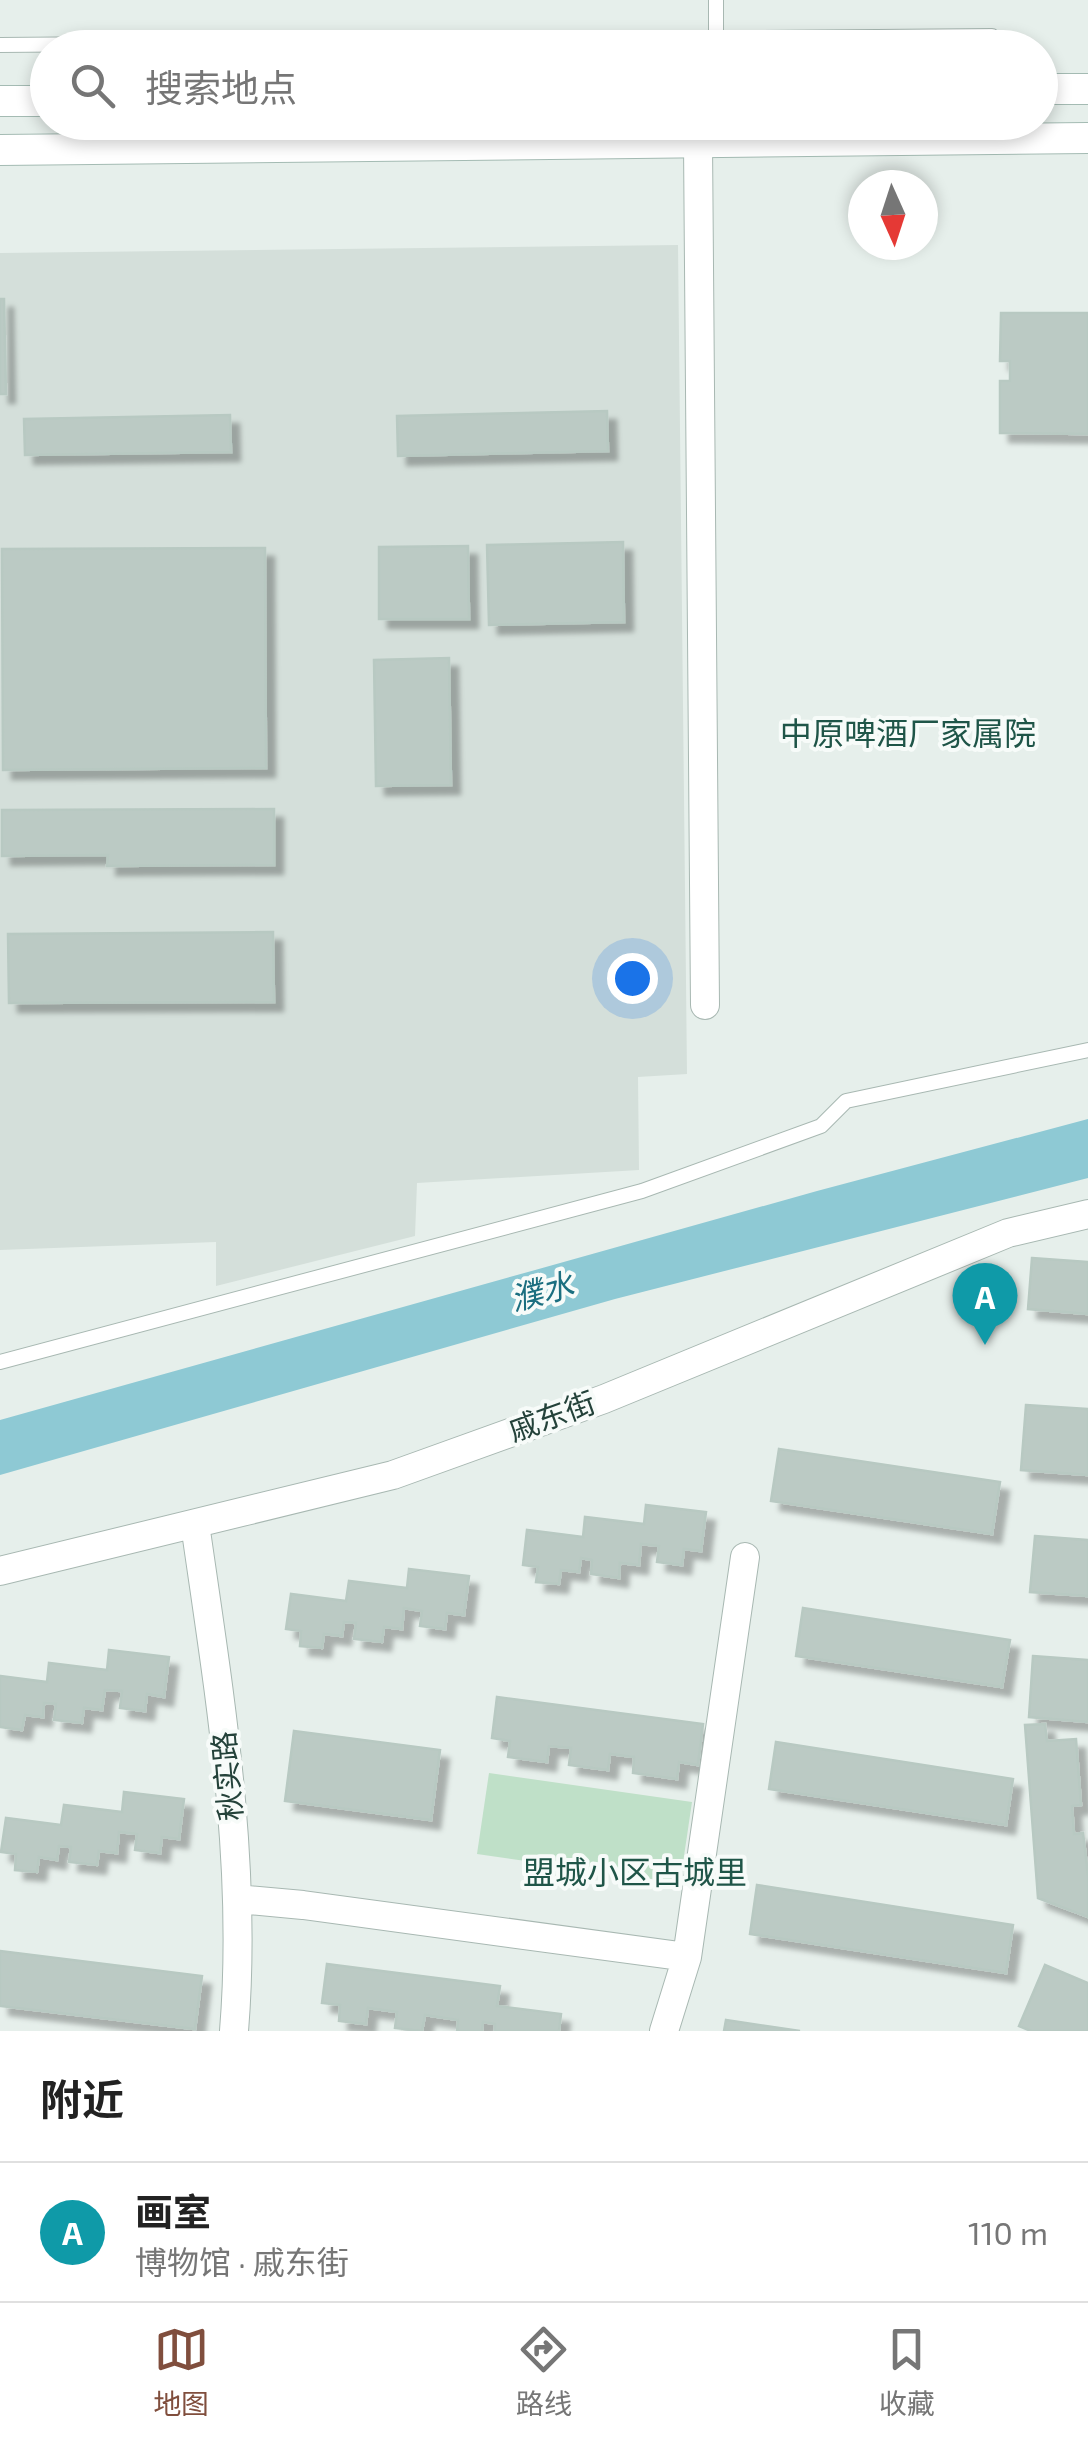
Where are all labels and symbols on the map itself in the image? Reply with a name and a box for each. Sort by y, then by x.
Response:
north arrow [848,170,938,260]
district label: 中原啤酒厂家属院 [780,713,1036,751]
your location [607,953,658,1004]
pin: A [952,1262,1018,1345]
water label: 濮水 [506,1263,579,1317]
street label: 戚东街 [503,1383,600,1447]
street label: 秋实路 [204,1730,248,1823]
district label: 盟城小区古城里 [523,1852,747,1890]

